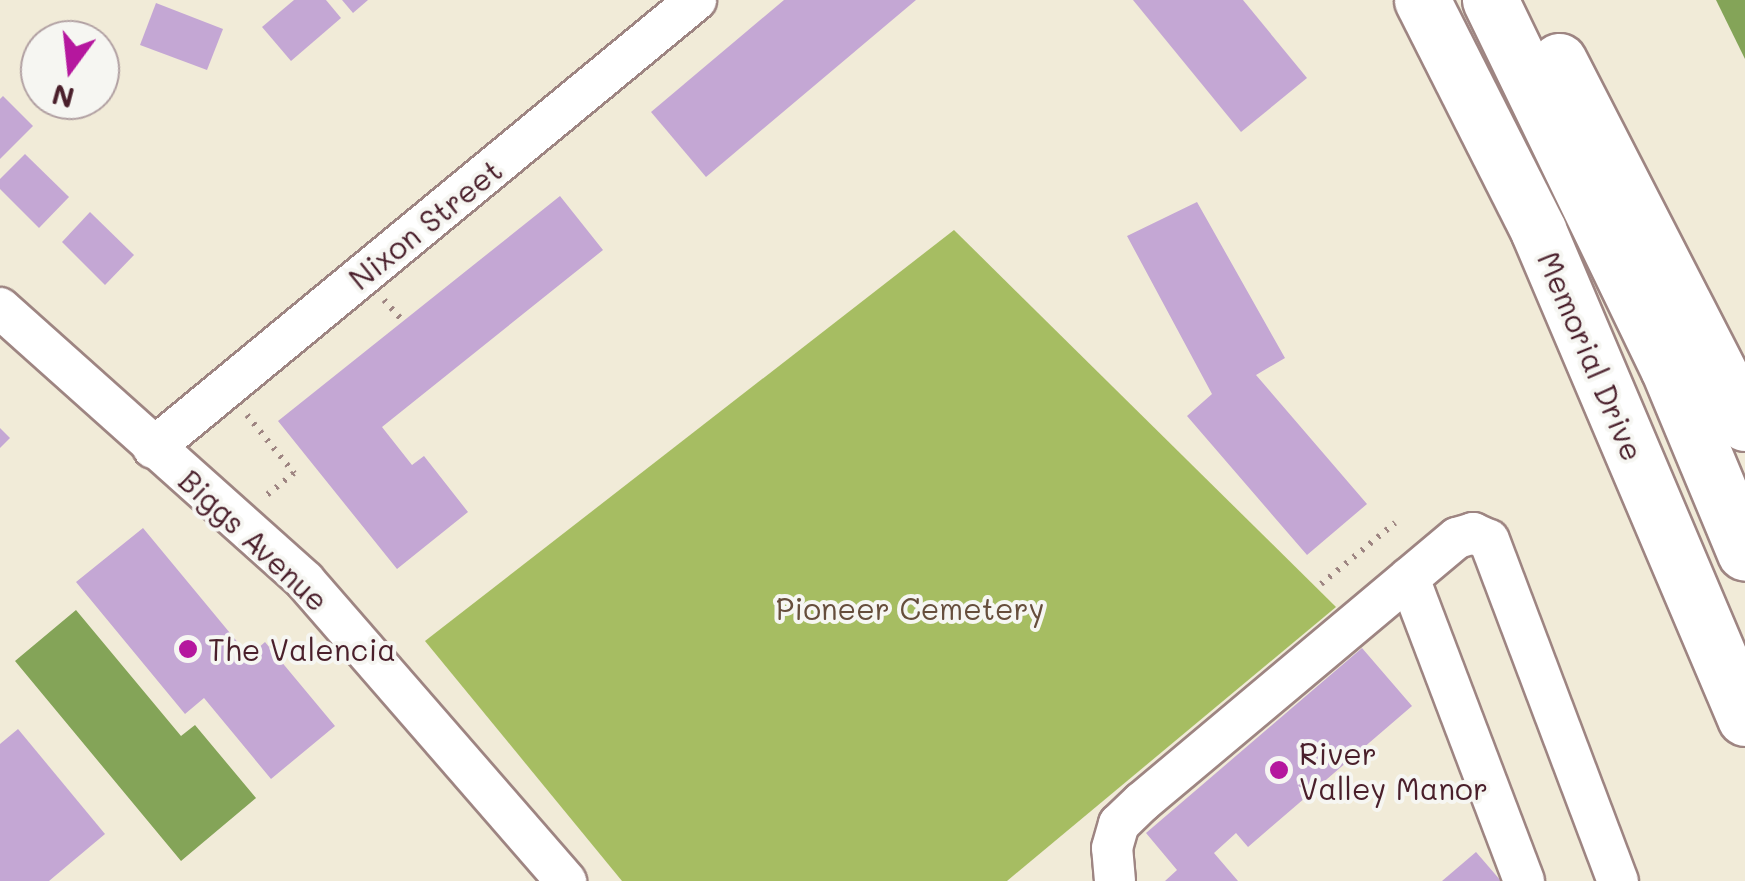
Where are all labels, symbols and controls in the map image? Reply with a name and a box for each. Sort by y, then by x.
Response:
north arrow [20,20,120,120]
text: N [48,77,78,117]
street label: Nixon Street [341,151,509,297]
street label: Memorial Drive [1531,246,1651,466]
street label: Biggs Avenue [172,462,336,618]
park label: Pioneer Cemetery [776,590,1044,626]
place label: The Valencia [208,631,396,667]
marker: The Valencia [177,638,199,660]
place label: River Valley Manor [1299,735,1488,806]
marker: River Valley Manor [1268,759,1290,781]

